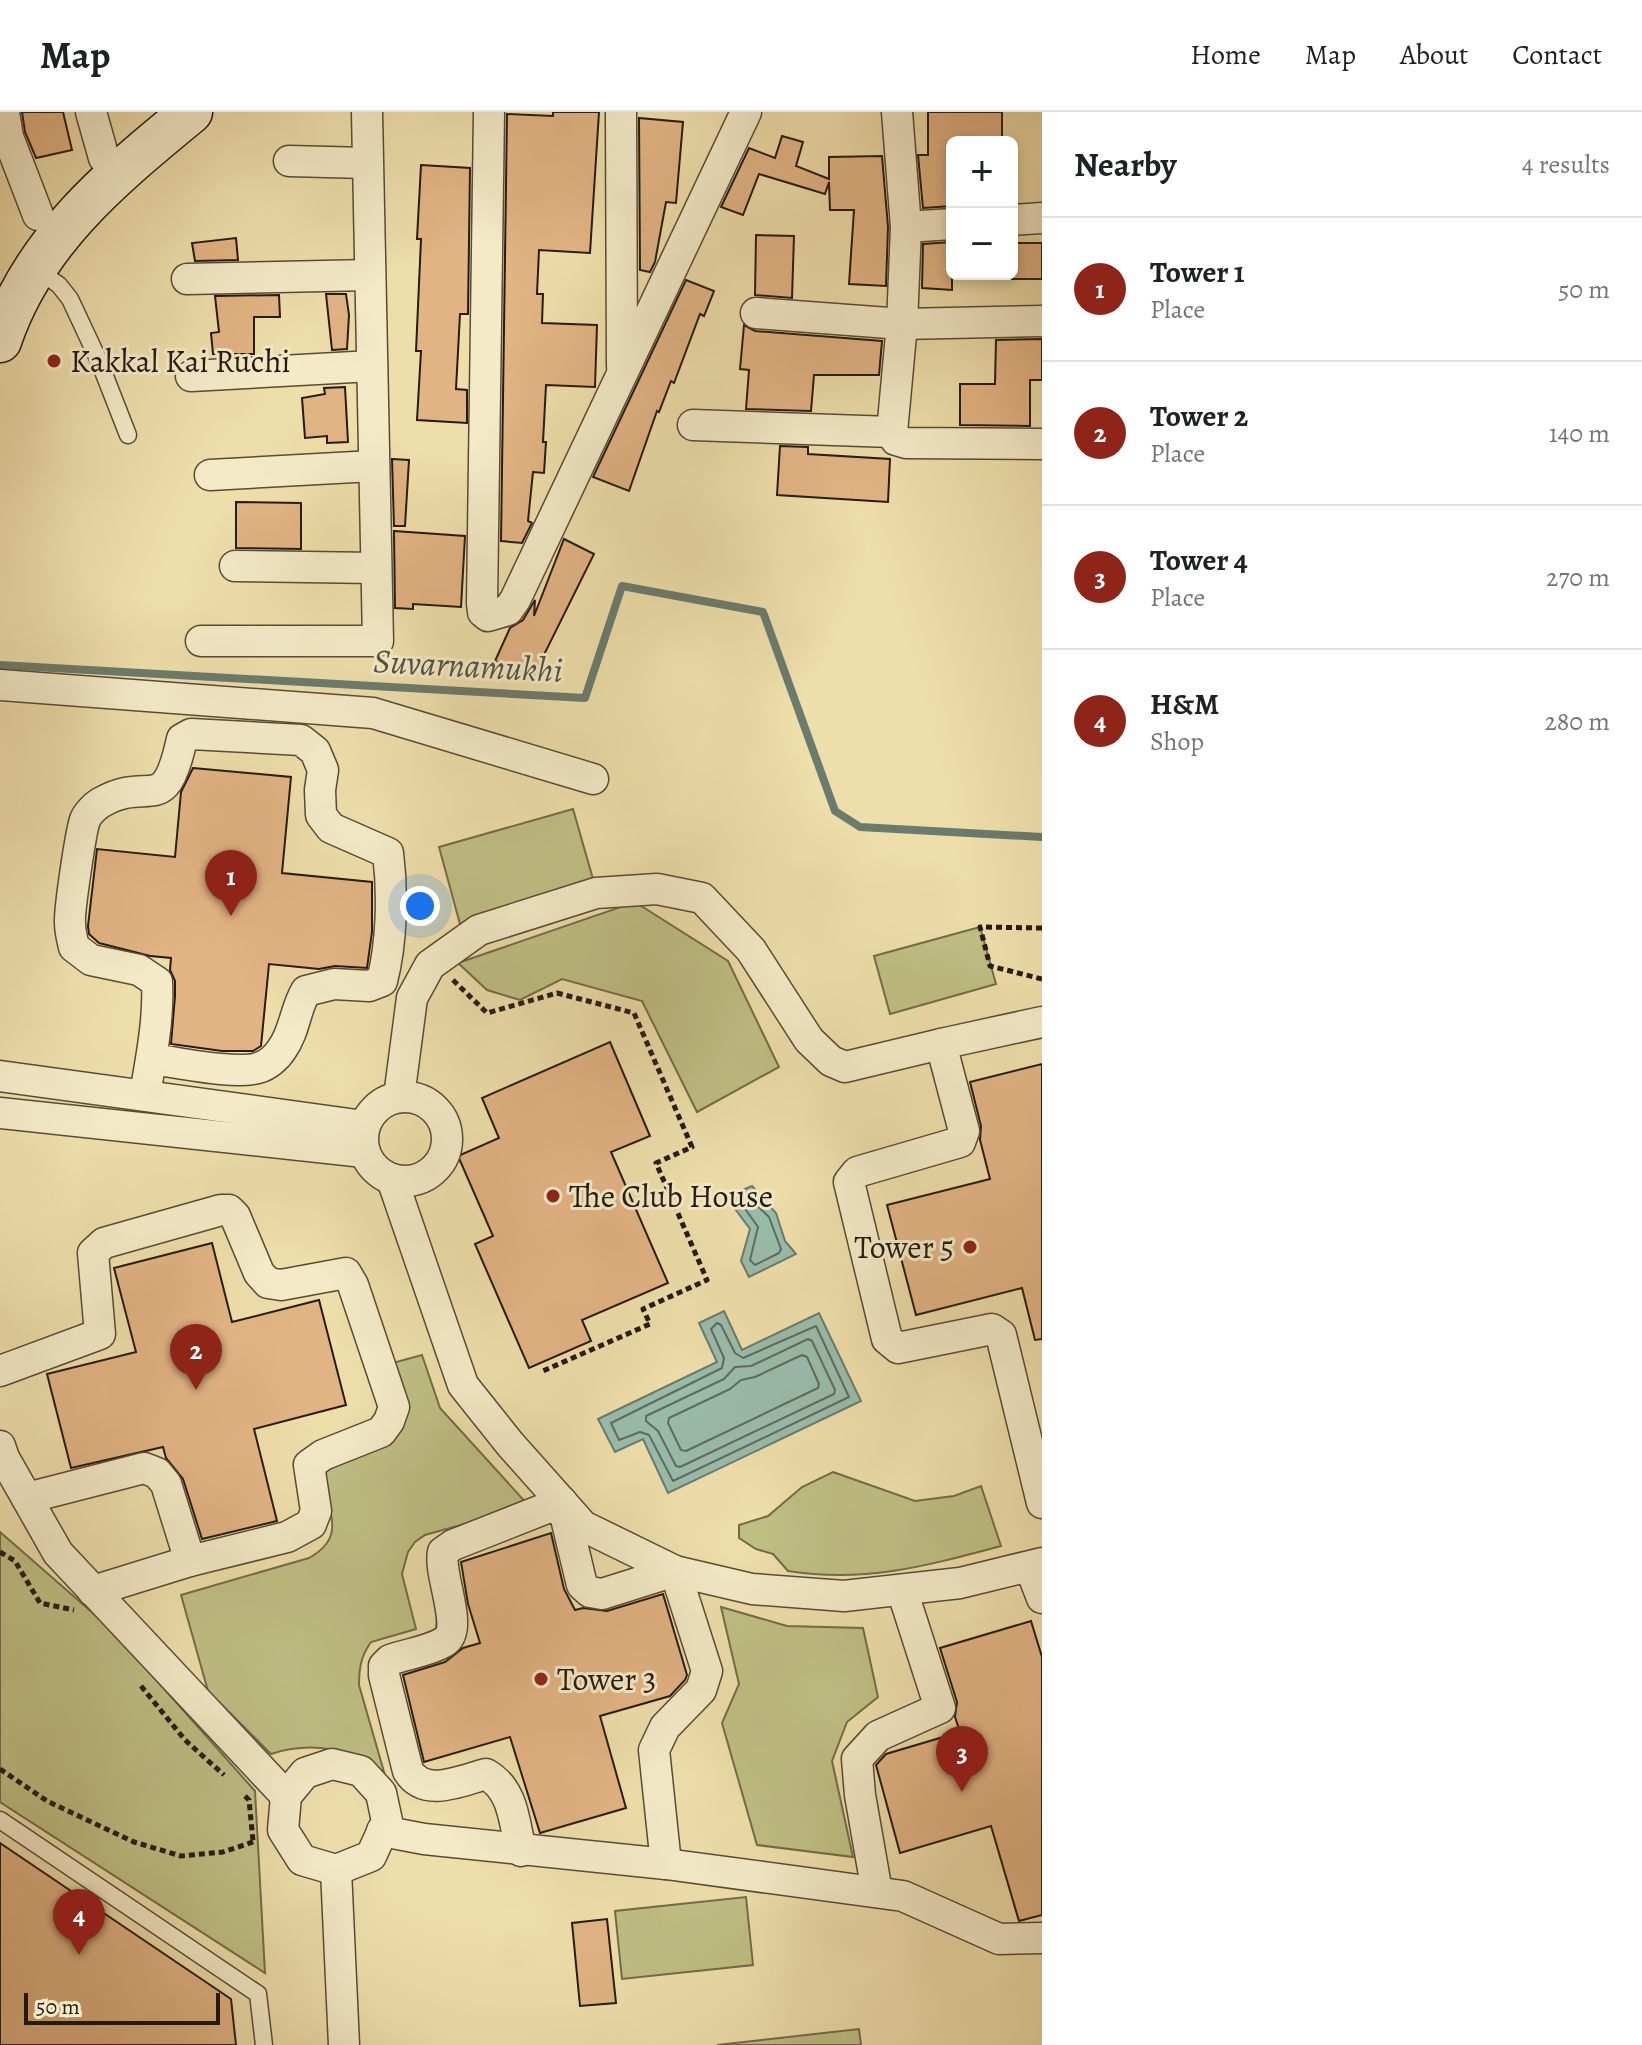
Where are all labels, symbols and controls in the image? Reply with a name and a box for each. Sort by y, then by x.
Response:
text: Map [40,29,110,81]
text: Home [1190,36,1261,74]
text: Map [1305,36,1356,74]
text: About [1400,36,1468,74]
text: Contact [1512,36,1602,74]
map controls [946,136,1018,280]
button: + [946,136,1018,208]
text: Nearby [1074,141,1177,188]
text: 4 results [1522,147,1610,182]
button: − [946,208,1018,280]
text: Tower 1 [1150,252,1245,292]
text: 1 [1095,272,1105,307]
text: 50 m [1558,272,1610,307]
text: Place [1150,292,1205,327]
place label: Kakkal Kai Ruchi [70,339,291,383]
marker: Kakkal Kai Ruchi [45,352,63,370]
text: Tower 2 [1150,396,1248,436]
text: 2 [1094,416,1106,451]
text: 140 m [1549,416,1610,451]
text: Place [1150,436,1205,471]
text: Tower 4 [1150,540,1248,580]
text: 3 [1094,560,1106,595]
text: 270 m [1546,560,1610,595]
text: Place [1150,580,1205,615]
water label: Suvarnamukhi [372,637,564,694]
text: H&M [1150,684,1219,724]
text: 4 [1094,704,1106,739]
text: 280 m [1544,704,1610,739]
text: Shop [1150,724,1204,759]
pin: 1 [205,850,257,916]
your location [400,886,440,926]
place label: The Club House [569,1174,773,1218]
marker: The Club House [544,1187,562,1205]
place label: Tower 5 [854,1225,954,1269]
marker: Tower 5 [961,1238,979,1256]
pin: 2 [170,1324,222,1390]
place label: Tower 3 [557,1657,656,1701]
marker: Tower 3 [532,1670,550,1688]
pin: 3 [936,1726,988,1792]
pin: 4 [53,1889,105,1955]
scale bar [24,1989,220,2025]
text: 50 m [36,1992,80,2022]

